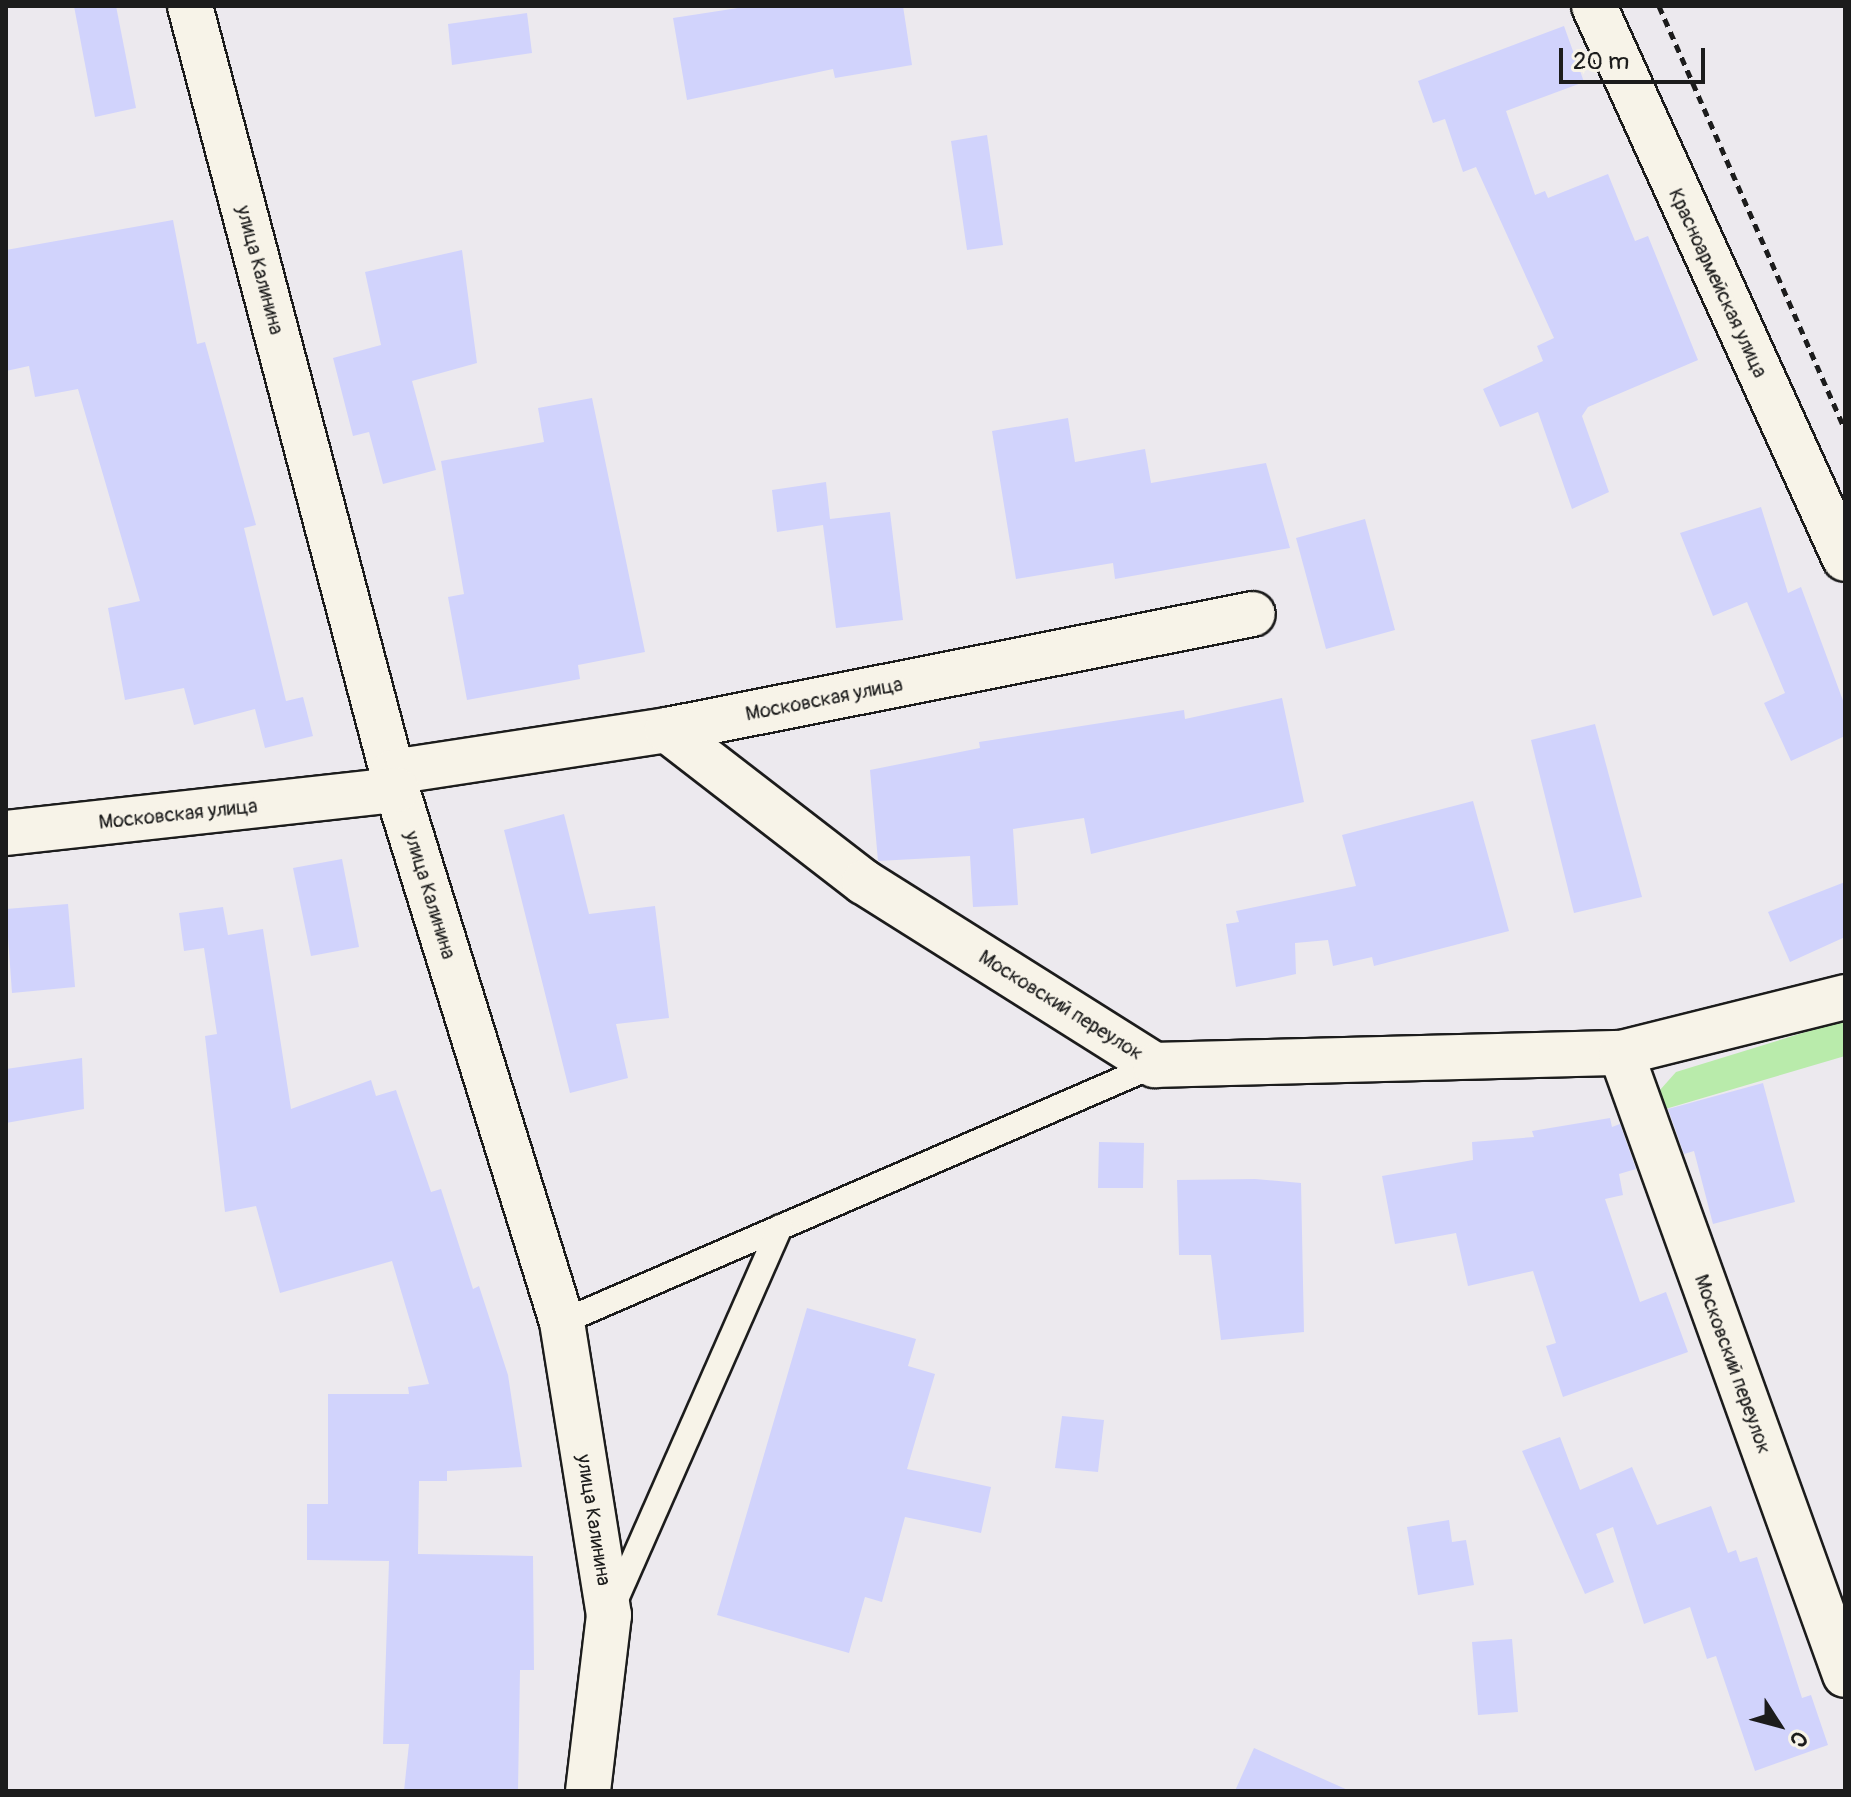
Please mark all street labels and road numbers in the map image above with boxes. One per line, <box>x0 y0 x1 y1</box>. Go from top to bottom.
street label: Красноармейская улица <box>1664 185 1772 381</box>
street label: улица Калинина <box>231 203 289 337</box>
street label: Московская улица <box>743 672 905 726</box>
street label: Московская улица <box>97 794 259 834</box>
street label: улица Калинина <box>399 828 461 962</box>
street label: Московский переулок <box>975 945 1147 1065</box>
street label: Московский переулок <box>1689 1271 1777 1457</box>
street label: улица Калинина <box>572 1453 616 1587</box>

